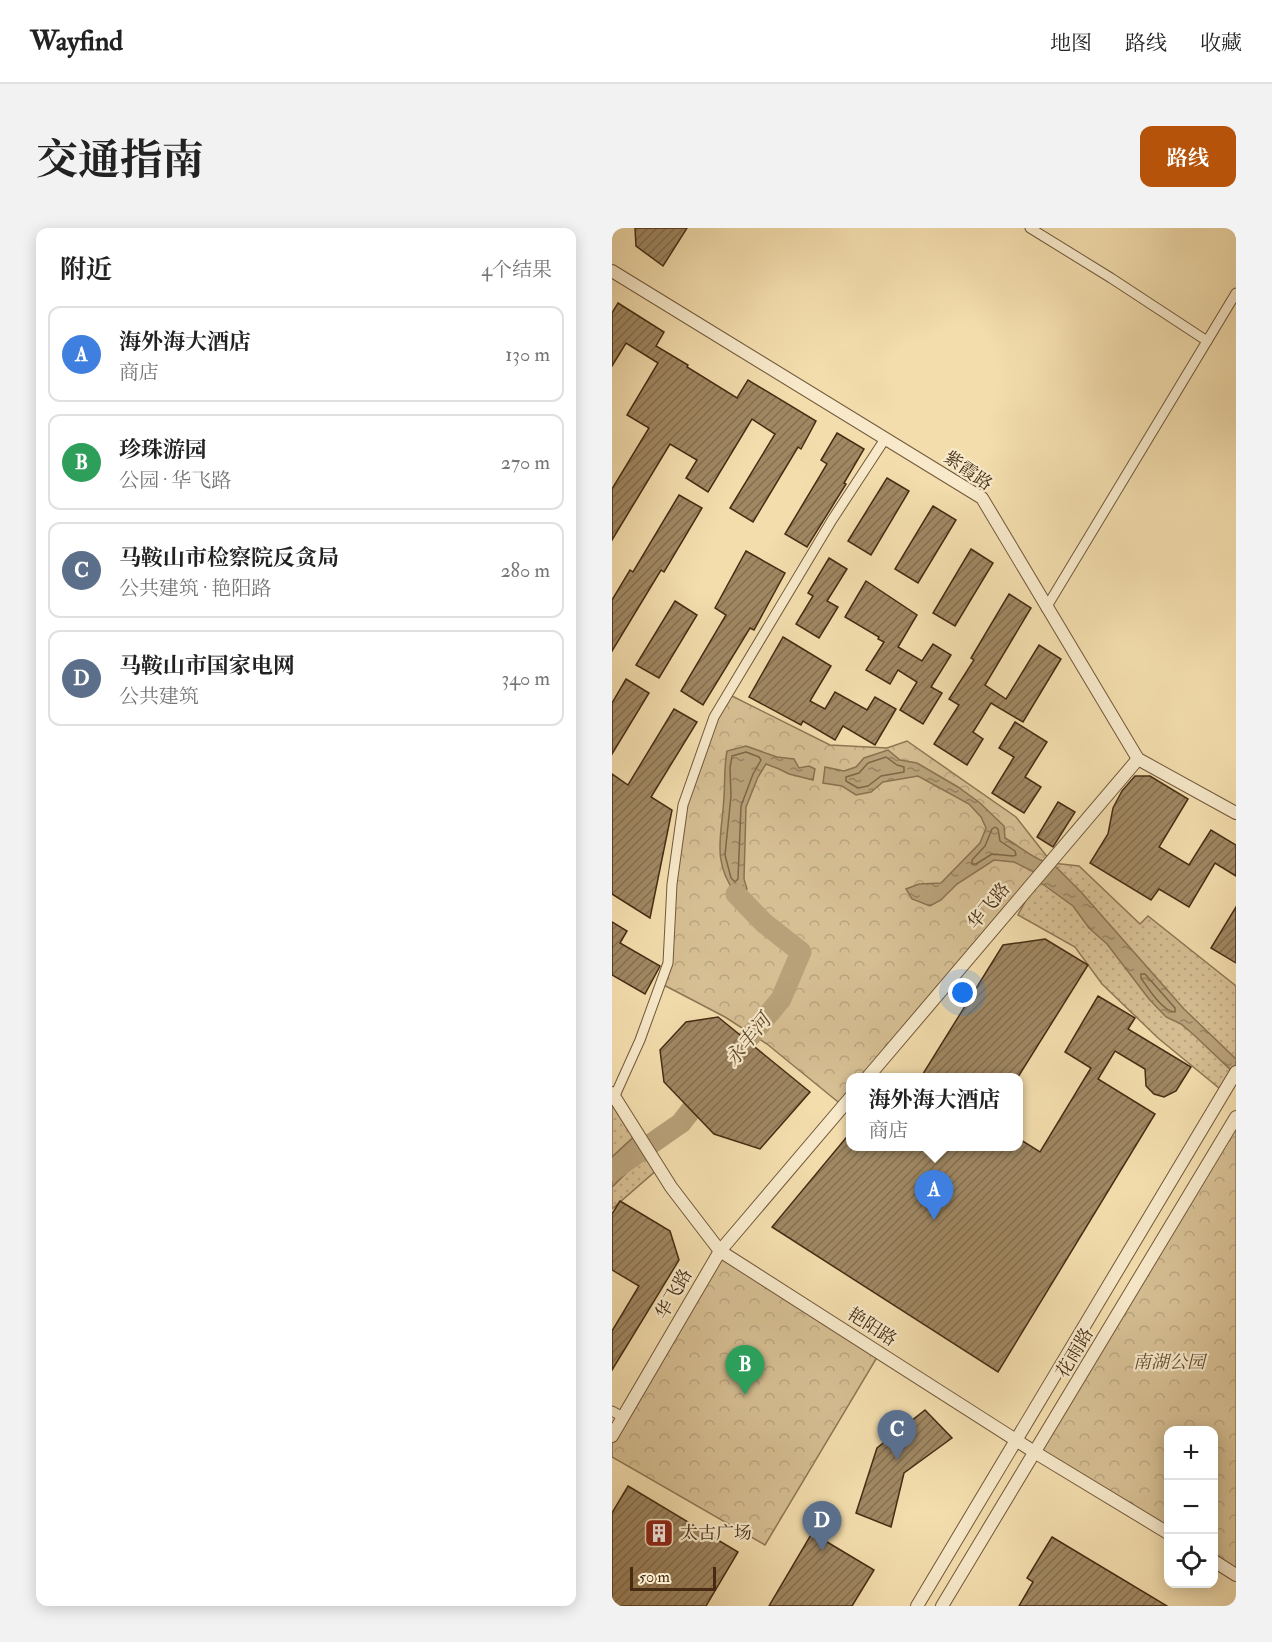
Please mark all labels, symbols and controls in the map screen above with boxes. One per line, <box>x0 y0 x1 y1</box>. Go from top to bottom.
text: Wayfind <box>30 24 123 59</box>
text: 地图 <box>1050 30 1092 57</box>
text: 路线 <box>1125 30 1167 57</box>
text: 收藏 <box>1200 30 1242 57</box>
button: 路线 <box>1140 126 1236 187</box>
text: 交通指南 <box>36 135 204 187</box>
text: 附近 <box>60 254 112 286</box>
text: 4个结果 <box>481 257 552 282</box>
text: 海外海大酒店 <box>119 328 251 356</box>
text: A <box>75 342 88 367</box>
text: 130 m <box>505 342 550 367</box>
text: 商店 <box>119 360 159 385</box>
text: 珍珠游园 <box>119 436 207 464</box>
street label: 紫霞路 <box>939 446 997 496</box>
text: B <box>75 450 88 475</box>
text: 270 m <box>501 450 550 475</box>
text: 公园 · 华飞路 <box>119 468 231 493</box>
text: 马鞍山市检察院反贪局 <box>119 544 339 572</box>
text: C <box>74 558 89 583</box>
text: 280 m <box>500 558 550 583</box>
text: 公共建筑 · 艳阳路 <box>119 576 271 601</box>
text: 马鞍山市国家电网 <box>119 652 295 680</box>
text: D <box>73 666 90 691</box>
text: 340 m <box>502 666 550 691</box>
text: 公共建筑 <box>119 684 199 709</box>
street label: 华飞路 <box>963 878 1015 934</box>
your location <box>948 978 977 1007</box>
water label: 永丰河 <box>719 1006 778 1071</box>
popup <box>846 1073 1023 1151</box>
text: 海外海大酒店 <box>868 1086 1001 1114</box>
text: 商店 <box>868 1118 908 1143</box>
pin: A <box>914 1170 954 1220</box>
street label: 华飞路 <box>651 1265 697 1323</box>
street label: 艳阳路 <box>843 1303 901 1351</box>
street label: 花雨路 <box>1051 1324 1099 1382</box>
pin: B <box>726 1346 764 1395</box>
park label: 南湖公园 <box>1133 1351 1208 1374</box>
pin: C <box>878 1410 916 1460</box>
map controls <box>1164 1426 1218 1588</box>
button: + <box>1164 1426 1218 1480</box>
button: − <box>1164 1480 1218 1534</box>
pin: D <box>802 1502 842 1551</box>
building icon: 太古广场 <box>643 1517 675 1549</box>
place label: 太古广场 <box>680 1522 752 1545</box>
button: locate <box>1164 1534 1218 1588</box>
scale bar <box>630 1564 716 1592</box>
text: 50 m <box>639 1567 670 1587</box>

